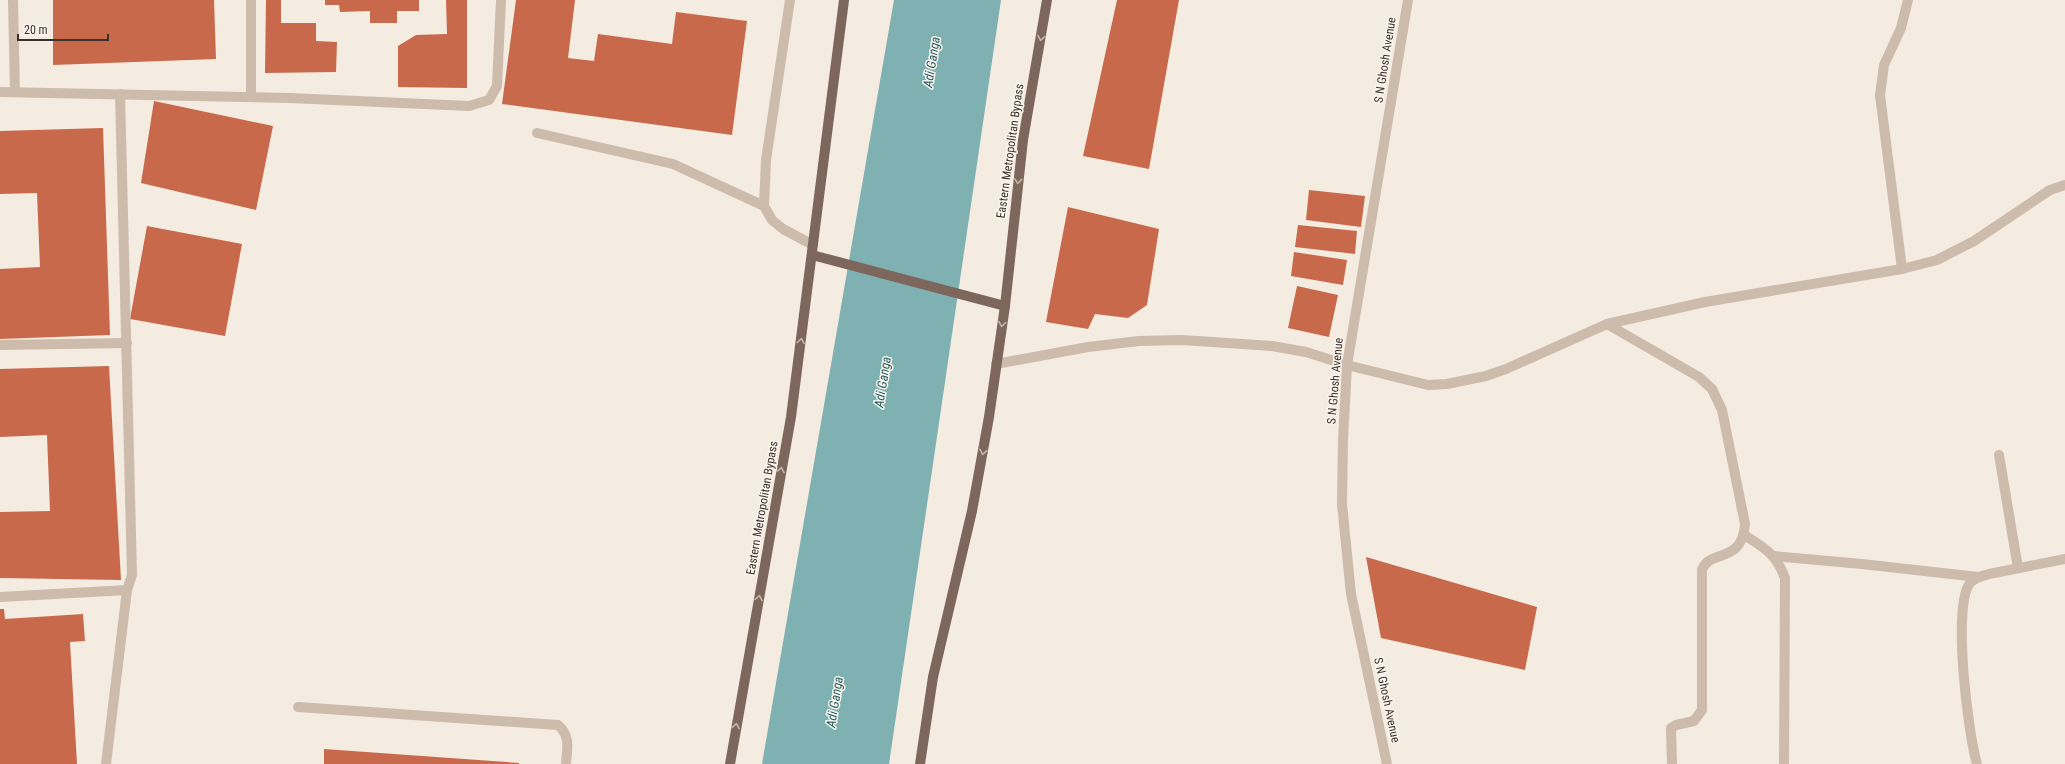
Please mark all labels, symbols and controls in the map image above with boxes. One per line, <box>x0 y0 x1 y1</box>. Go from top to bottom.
scale bar <box>18 16 108 42</box>
street label: S N Ghosh Avenue <box>1371 16 1399 104</box>
text: 20 m <box>24 23 48 37</box>
one-way arrow <box>1037 35 1045 41</box>
water label: Adi Ganga <box>920 36 943 90</box>
street label: Eastern Metropolitan Bypass <box>994 83 1026 219</box>
one-way arrow <box>1014 178 1023 184</box>
one-way arrow <box>998 321 1007 327</box>
street label: S N Ghosh Avenue <box>1324 337 1346 425</box>
one-way arrow <box>796 338 805 344</box>
water label: Adi Ganga <box>871 356 894 410</box>
street label: Eastern Metropolitan Bypass <box>743 440 781 576</box>
one-way arrow <box>979 449 988 455</box>
one-way arrow <box>777 466 785 473</box>
one-way arrow <box>754 594 763 601</box>
street label: S N Ghosh Avenue <box>1371 656 1403 744</box>
water label: Adi Ganga <box>823 676 846 730</box>
one-way arrow <box>732 722 740 729</box>

